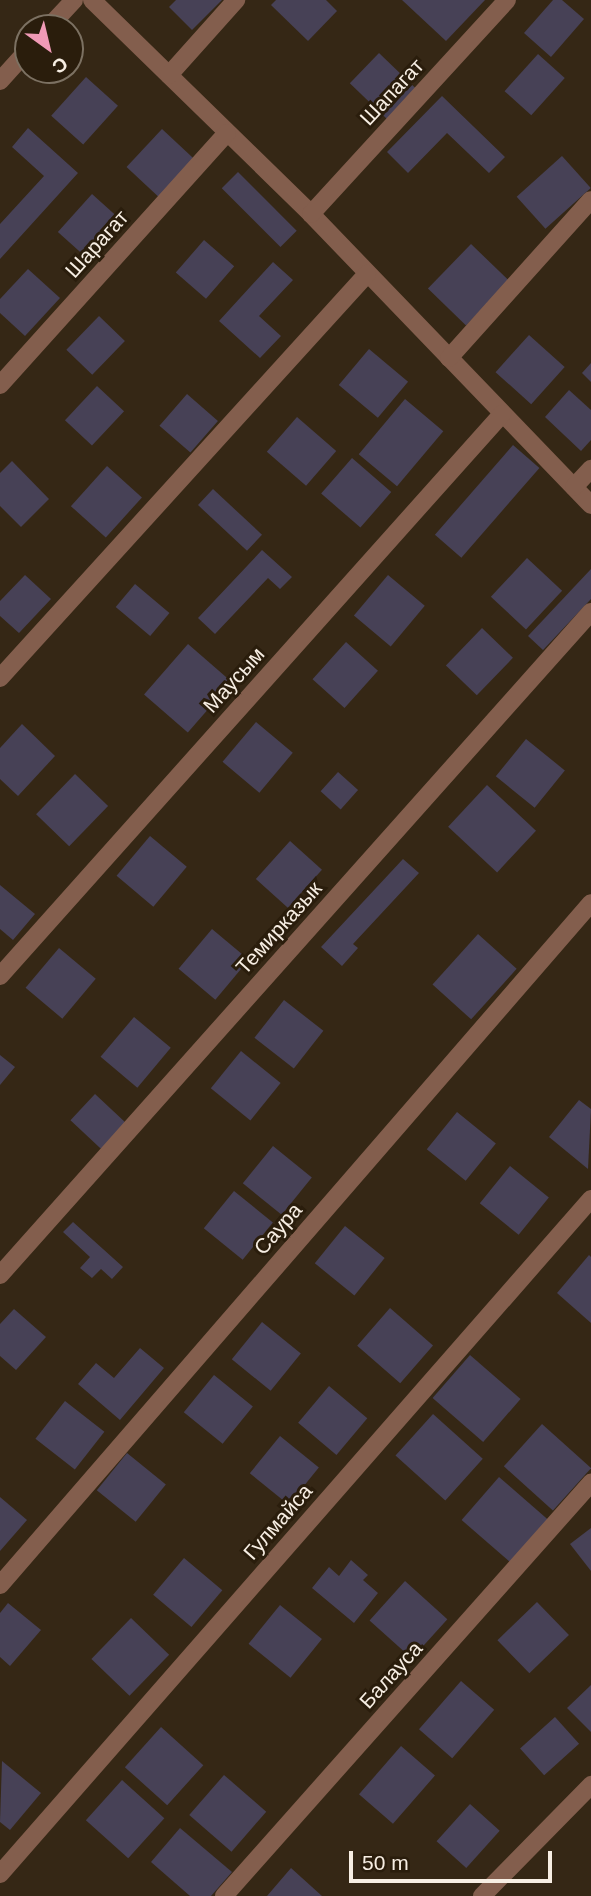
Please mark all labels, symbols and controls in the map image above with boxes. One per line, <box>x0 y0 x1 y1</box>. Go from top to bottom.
north arrow <box>14 14 84 84</box>
text: С <box>48 53 71 78</box>
street label: Шапагат <box>355 53 429 131</box>
street label: Шарагат <box>60 205 134 283</box>
street label: Маусым <box>198 642 270 718</box>
street label: Темирказык <box>231 876 327 980</box>
street label: Саура <box>249 1198 307 1260</box>
street label: Гулмайса <box>238 1479 318 1565</box>
street label: Балауса <box>354 1636 428 1714</box>
scale bar <box>353 1836 556 1880</box>
text: 50 m <box>362 1851 409 1874</box>

